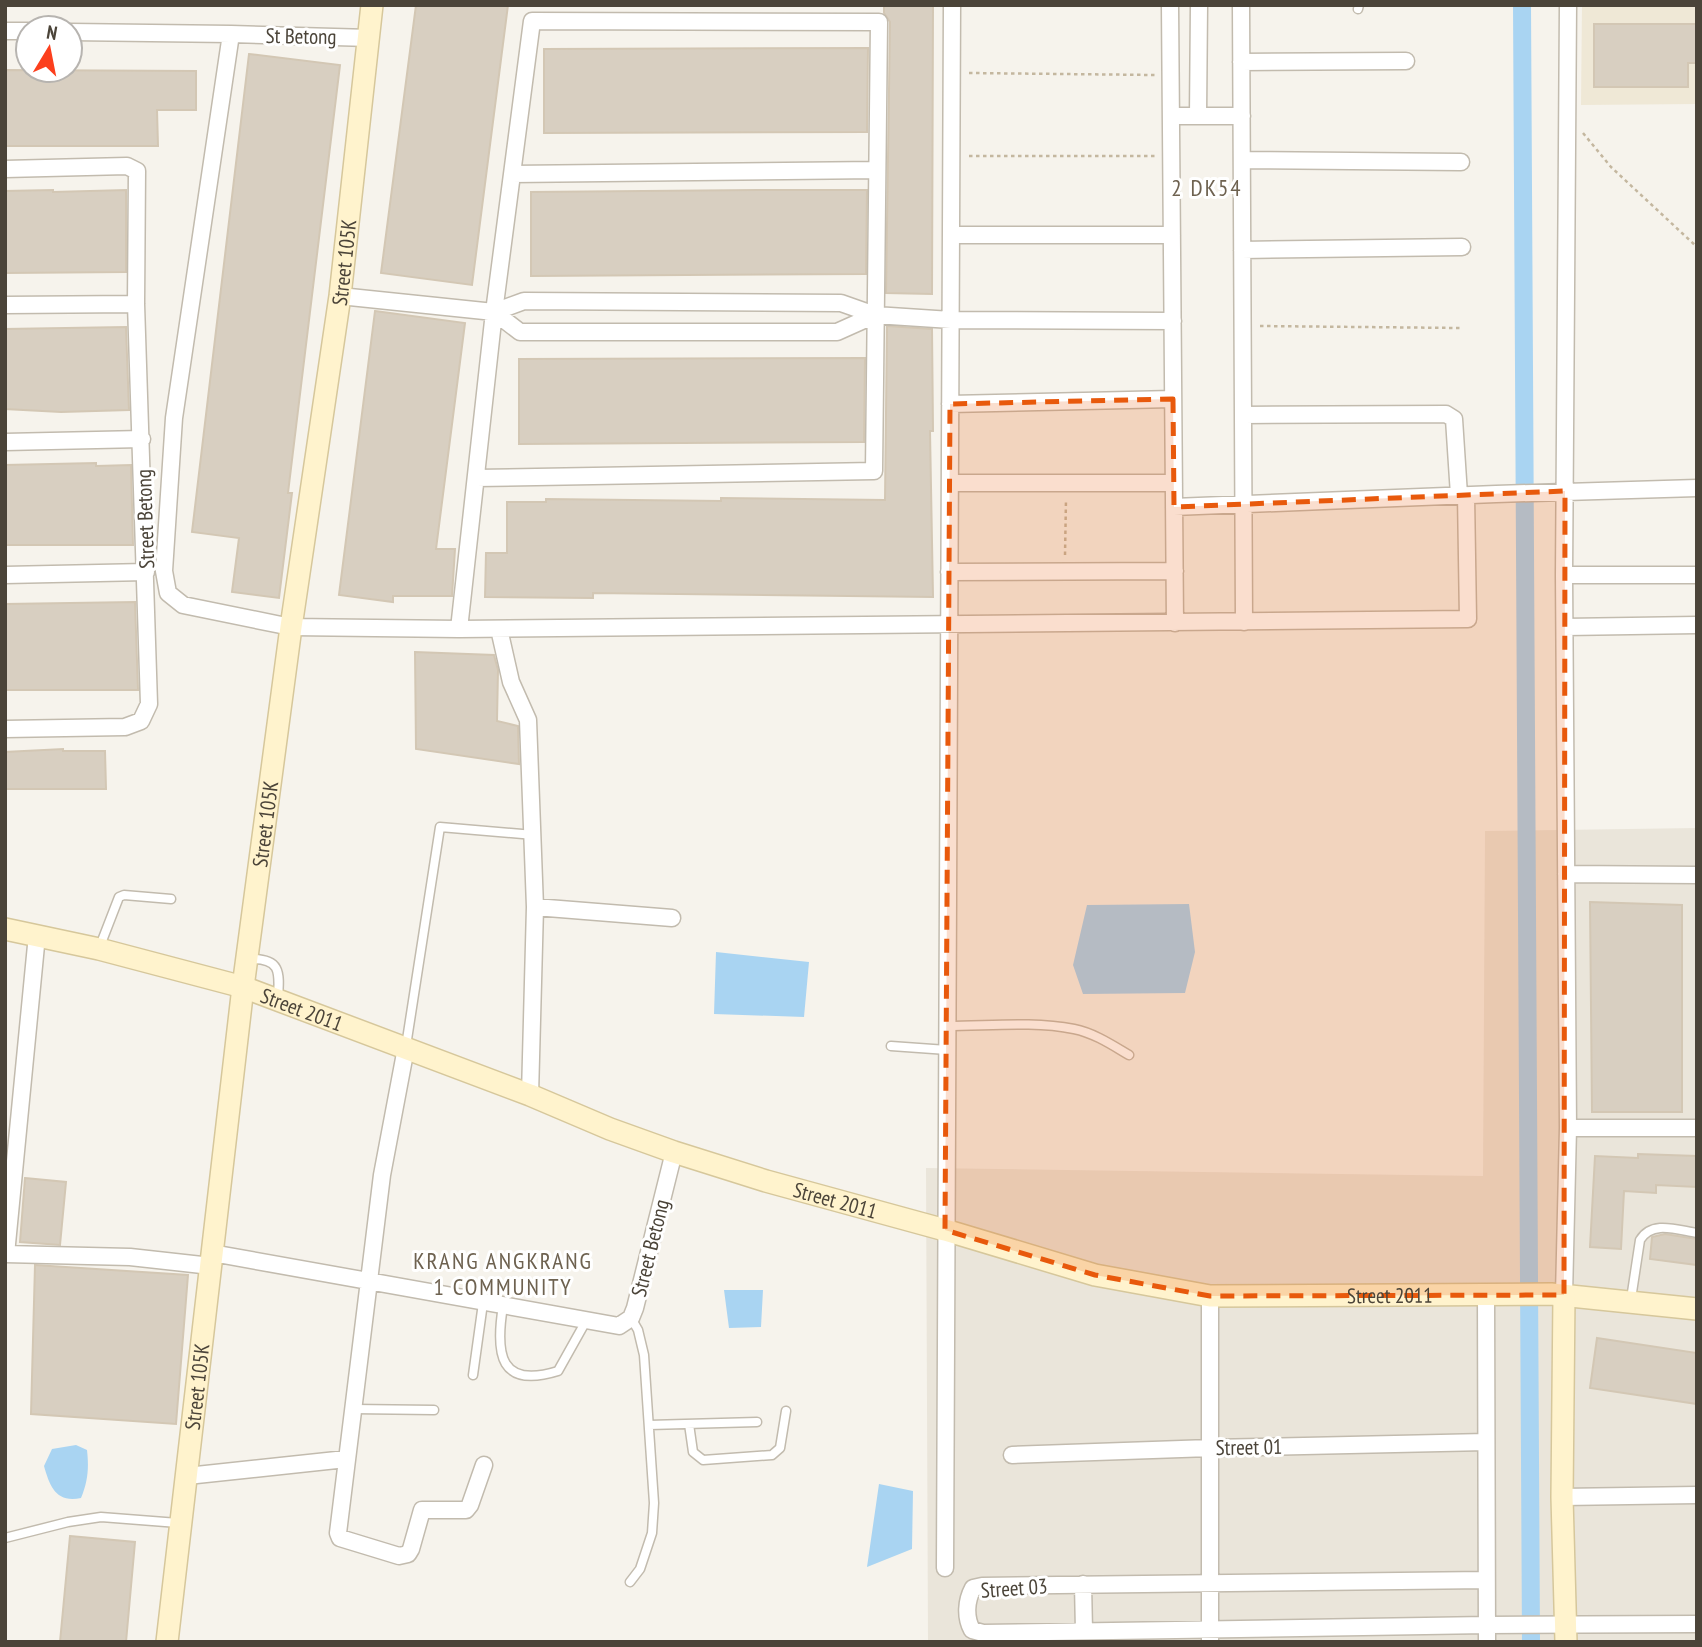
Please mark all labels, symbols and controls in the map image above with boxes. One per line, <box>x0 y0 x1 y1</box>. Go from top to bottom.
north arrow <box>14 14 84 84</box>
text: N <box>45 20 59 45</box>
street label: St Betong <box>265 22 337 50</box>
district label: 2 DK54 <box>1171 173 1243 202</box>
street label: Street 105K <box>325 218 362 307</box>
street label: Street Betong <box>130 469 160 569</box>
street label: Street 105K <box>246 779 284 869</box>
street label: Street 2011 <box>257 981 347 1037</box>
street label: Street 2011 <box>790 1176 880 1224</box>
street label: Street Betong <box>625 1196 675 1300</box>
district label: KRANG ANGKRANG 1 COMMUNITY <box>413 1246 593 1301</box>
street label: Street 2011 <box>1347 1281 1433 1309</box>
street label: Street 105K <box>178 1342 215 1431</box>
street label: Street 01 <box>1215 1433 1283 1461</box>
street label: Street 03 <box>980 1572 1048 1604</box>

